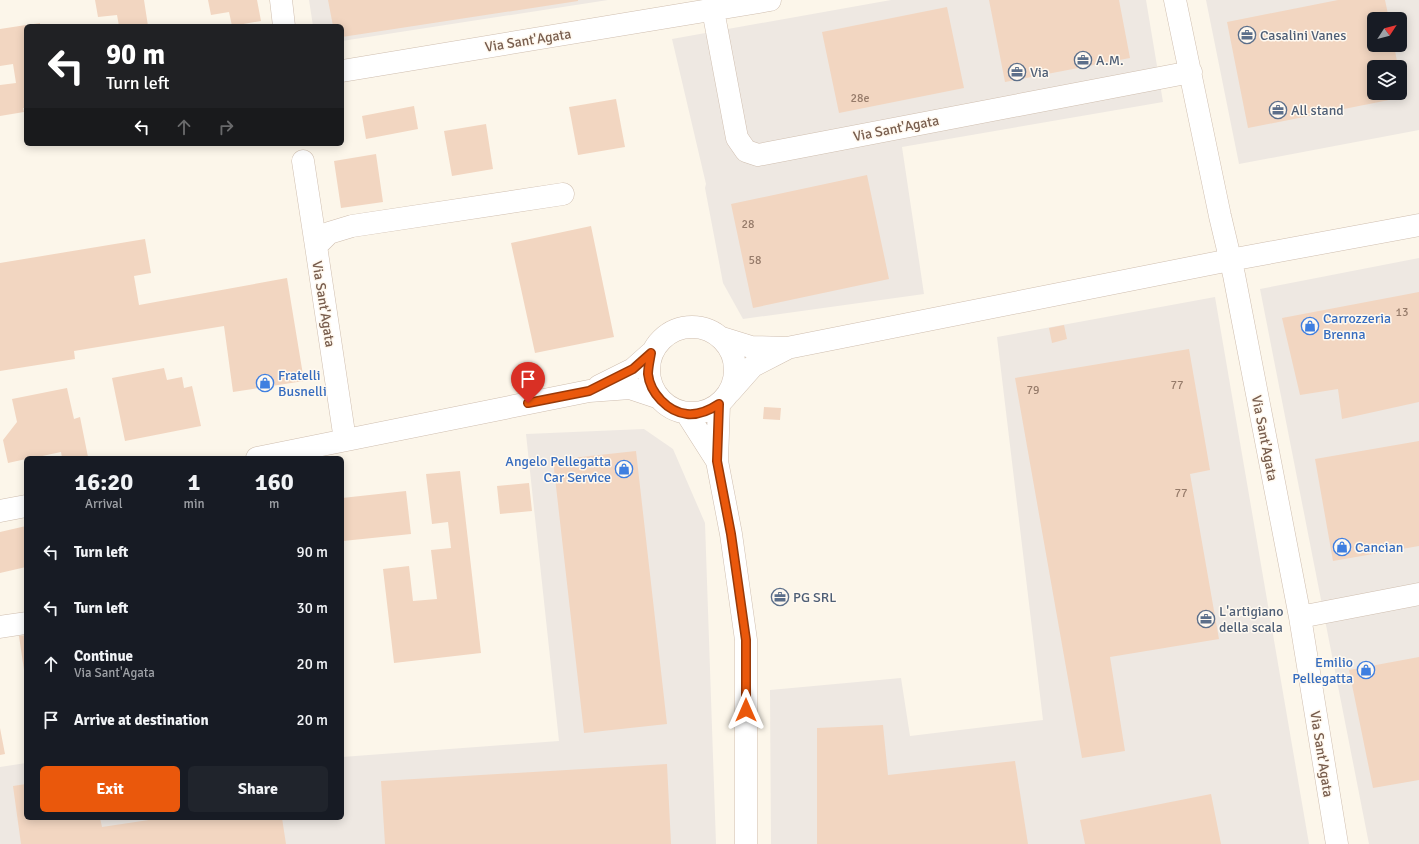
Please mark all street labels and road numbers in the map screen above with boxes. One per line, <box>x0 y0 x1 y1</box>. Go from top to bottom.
street label: Via Sant'Agata <box>484 25 572 56</box>
street label: Via Sant'Agata <box>852 112 940 145</box>
street label: Via Sant'Agata <box>308 260 339 348</box>
street label: Via Sant'Agata <box>1248 394 1281 482</box>
street label: Via Sant'Agata <box>1306 710 1337 798</box>

